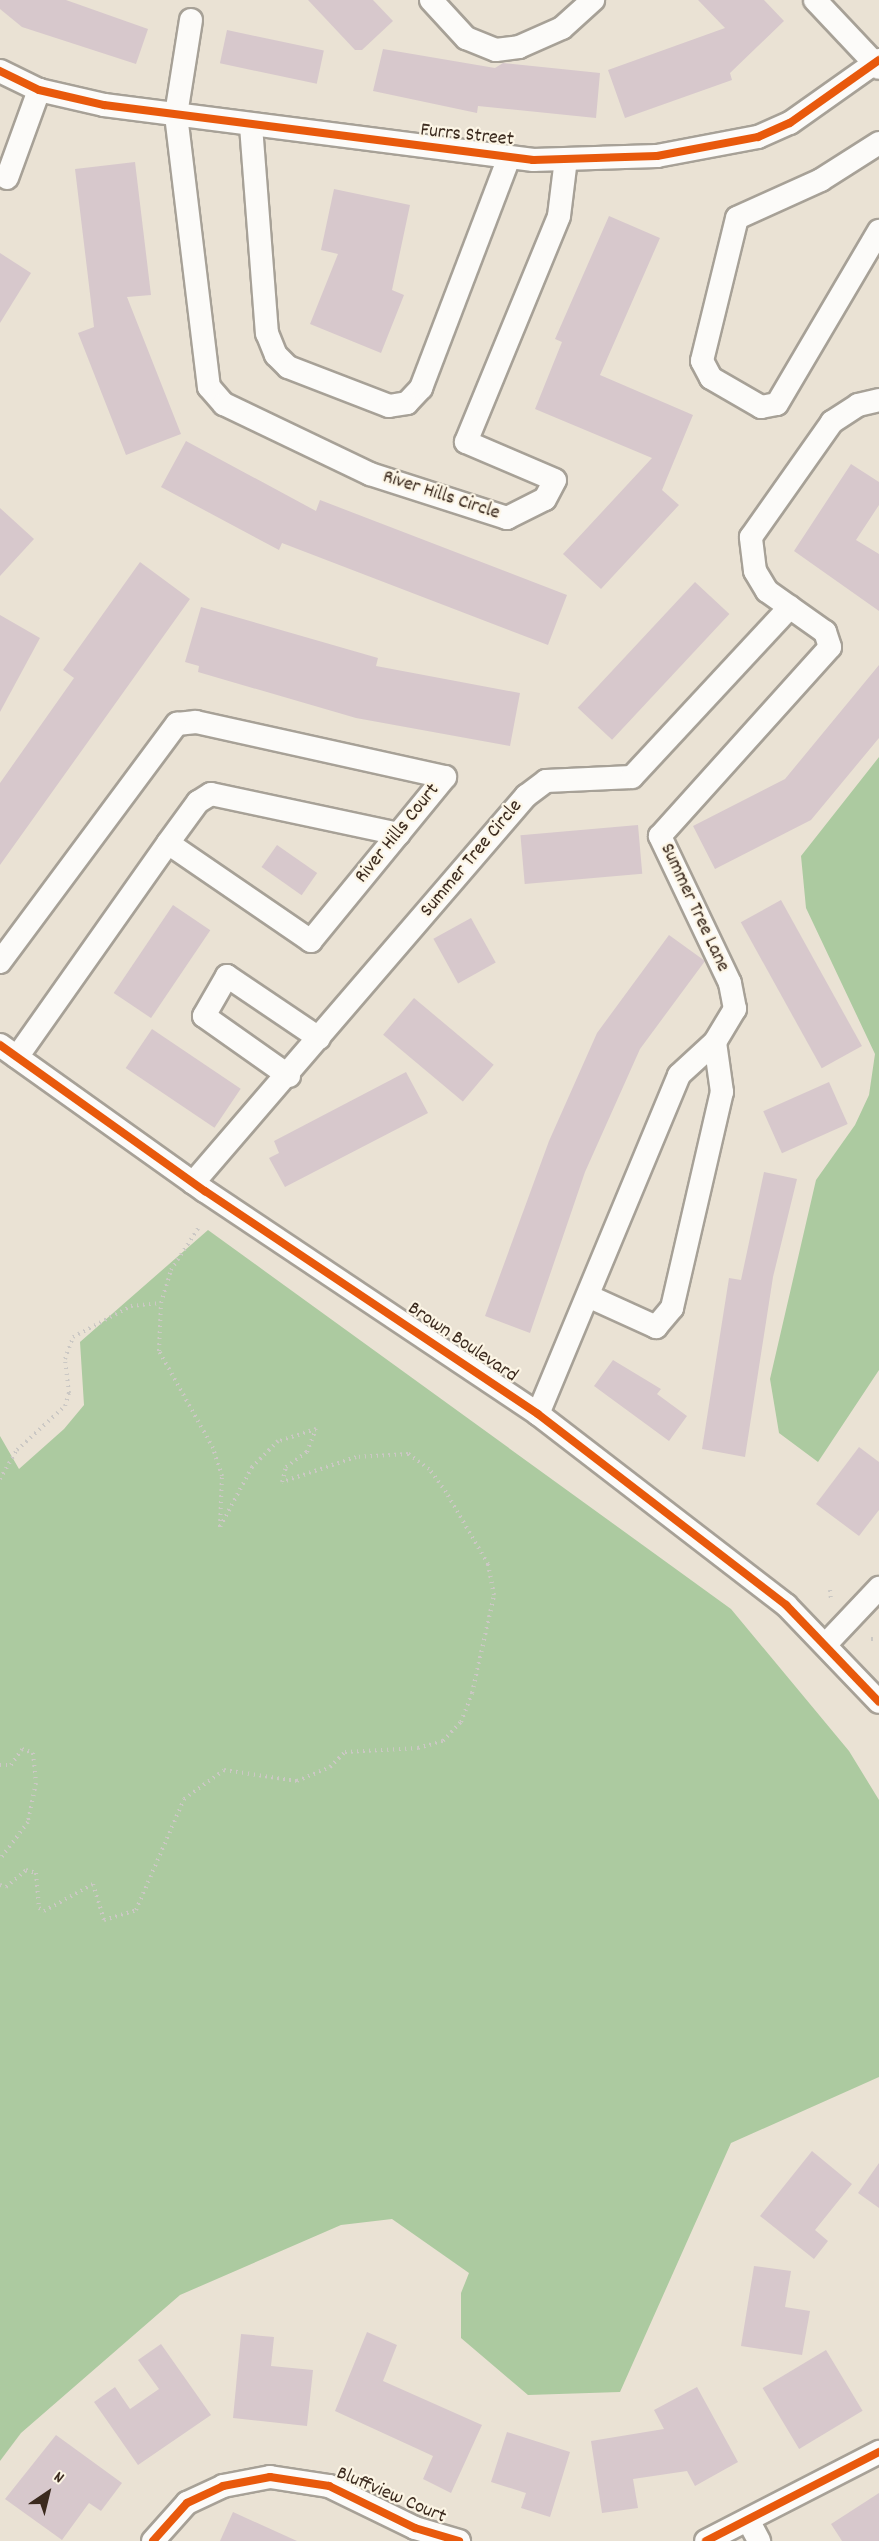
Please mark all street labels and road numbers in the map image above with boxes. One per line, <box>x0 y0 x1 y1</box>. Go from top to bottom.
street label: Furrs Street <box>419 119 515 153</box>
street label: River Hills Circle <box>380 466 502 526</box>
street label: River Hills Court <box>351 779 445 889</box>
street label: Summer Tree Circle <box>416 795 528 923</box>
street label: Summer Tree Lane <box>654 840 734 976</box>
street label: Brown Boulevard <box>402 1297 522 1389</box>
street label: Bluffview Court <box>333 2462 449 2530</box>

